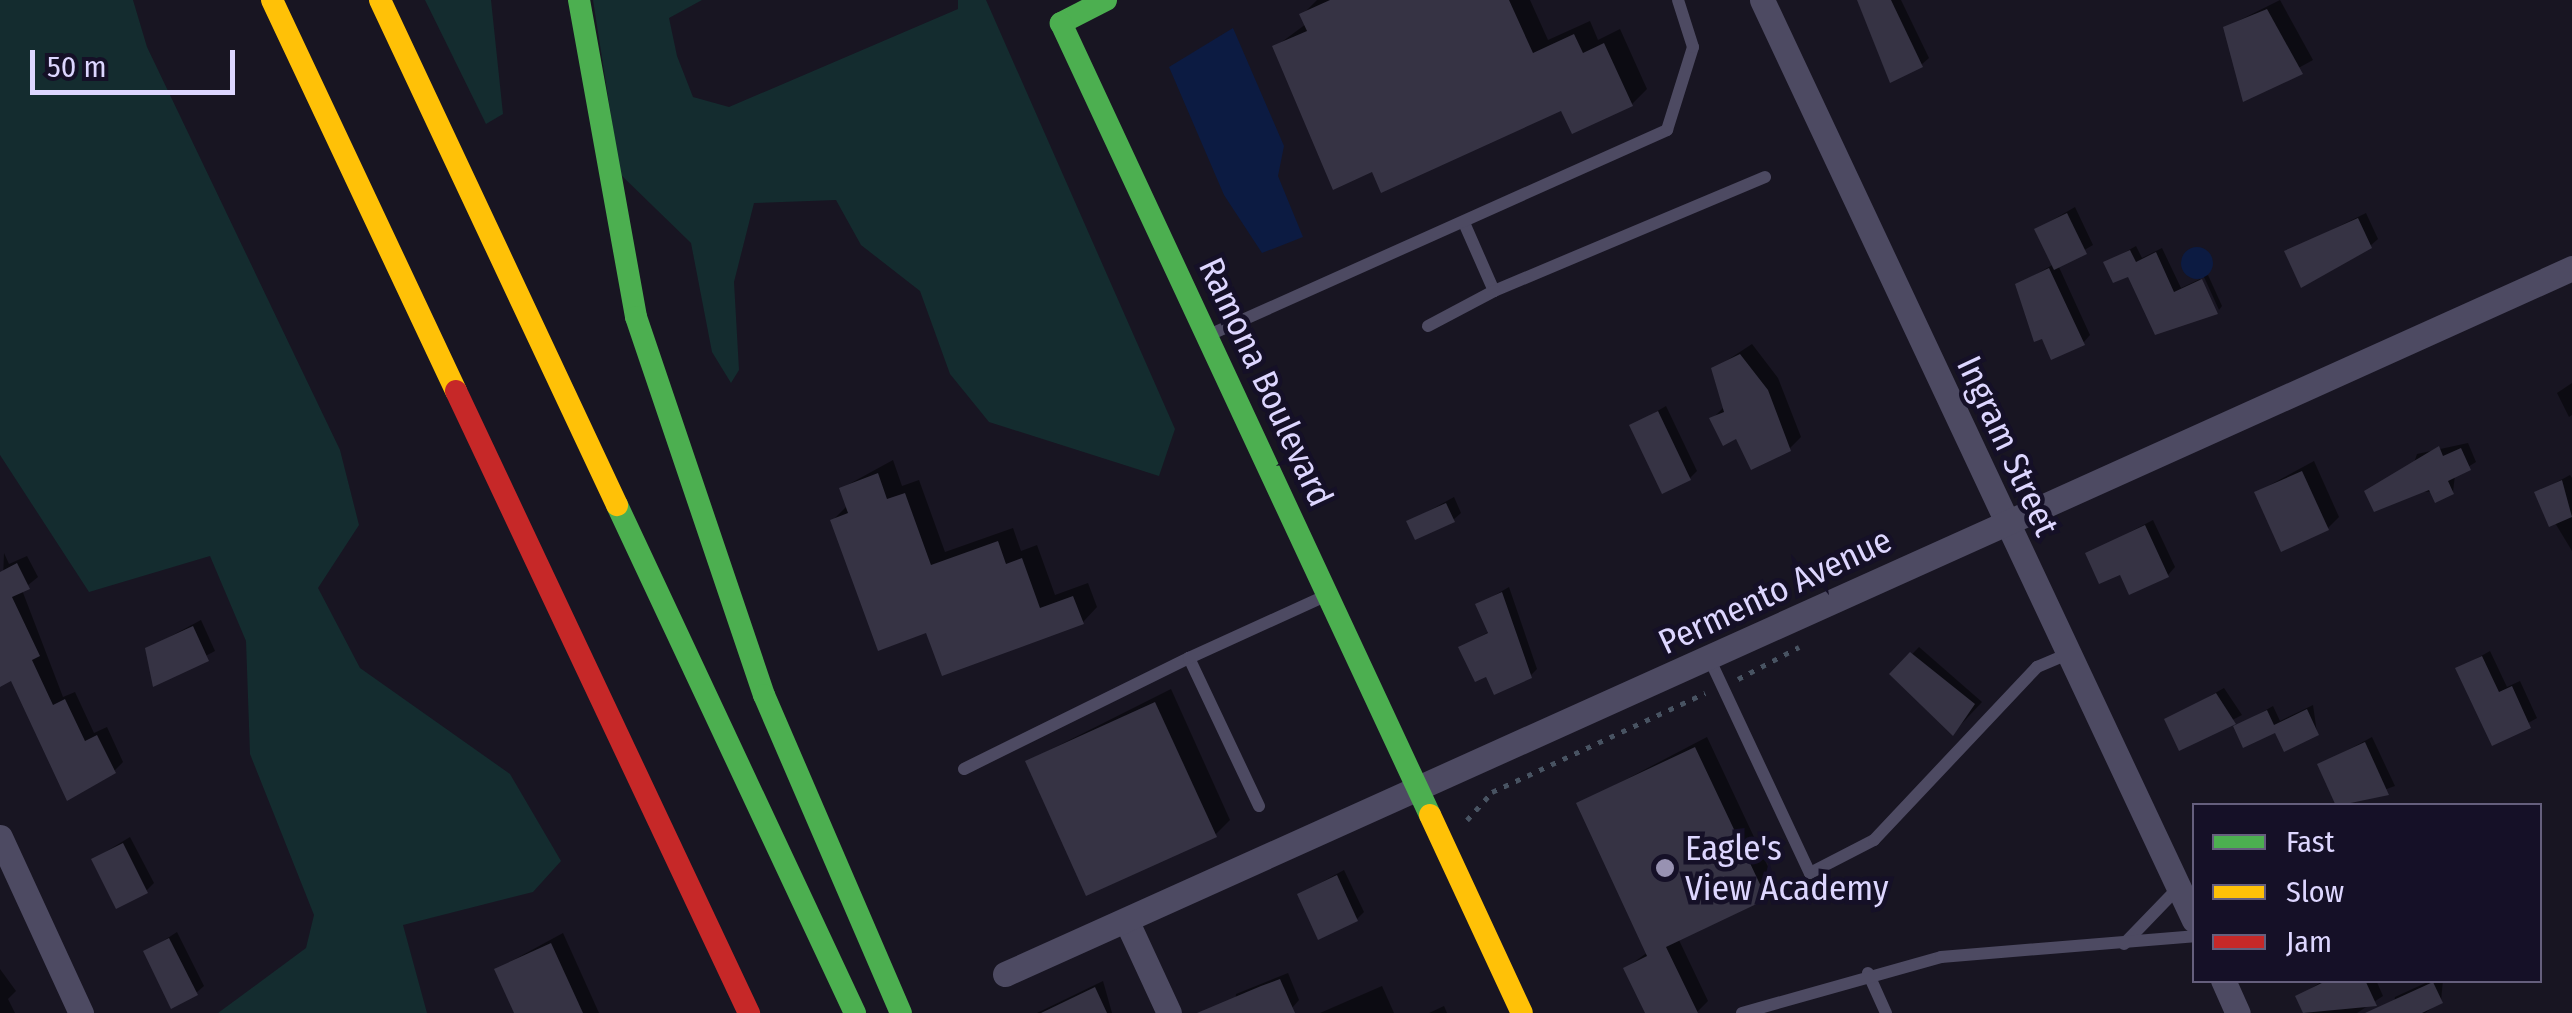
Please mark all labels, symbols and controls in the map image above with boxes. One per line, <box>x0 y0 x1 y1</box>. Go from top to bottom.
scale bar <box>35 30 240 92</box>
text: 50 m <box>47 49 107 85</box>
street label: Ramona Boulevard <box>1190 251 1342 513</box>
street label: Ingram Street <box>1948 349 2068 543</box>
street label: Permento Avenue <box>1652 519 1898 663</box>
legend <box>2192 803 2542 983</box>
text: Fast <box>2286 824 2334 860</box>
place label: Eagle's View Academy <box>1685 827 1889 909</box>
marker: Eagle's View Academy <box>1654 857 1676 879</box>
text: Slow <box>2286 874 2344 910</box>
text: Jam <box>2286 924 2332 960</box>

